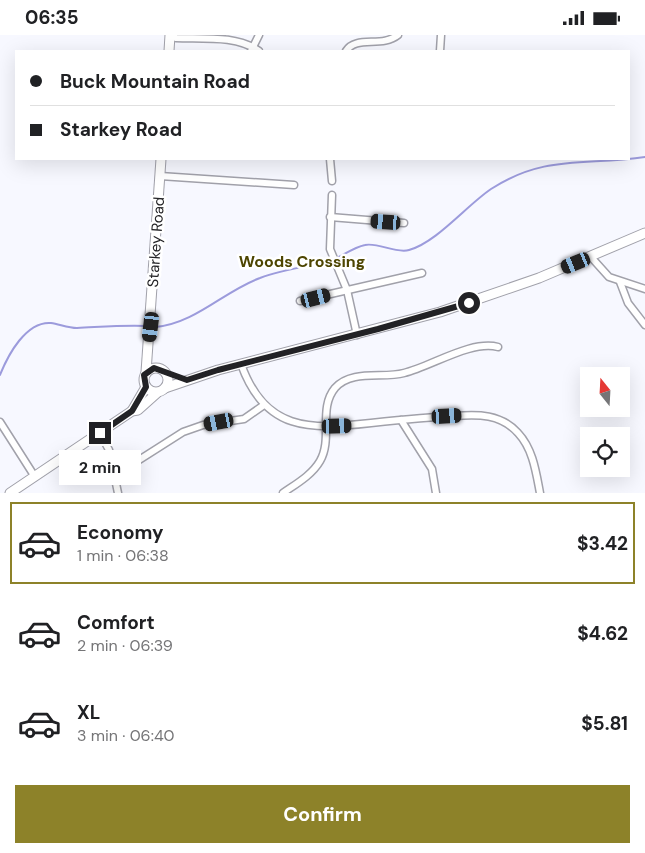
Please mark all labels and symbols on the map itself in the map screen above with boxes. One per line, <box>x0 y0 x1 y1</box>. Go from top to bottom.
street label: Starkey Road <box>143 196 169 288</box>
car <box>370 213 401 231</box>
car <box>559 250 592 276</box>
district label: Woods Crossing <box>239 251 365 272</box>
car <box>299 287 332 309</box>
route start <box>458 292 480 314</box>
car <box>141 311 160 343</box>
north arrow <box>580 367 630 417</box>
car <box>431 408 462 424</box>
car <box>202 412 235 432</box>
car <box>321 418 352 434</box>
route end <box>89 422 111 444</box>
callout: 2 min <box>59 451 141 485</box>

